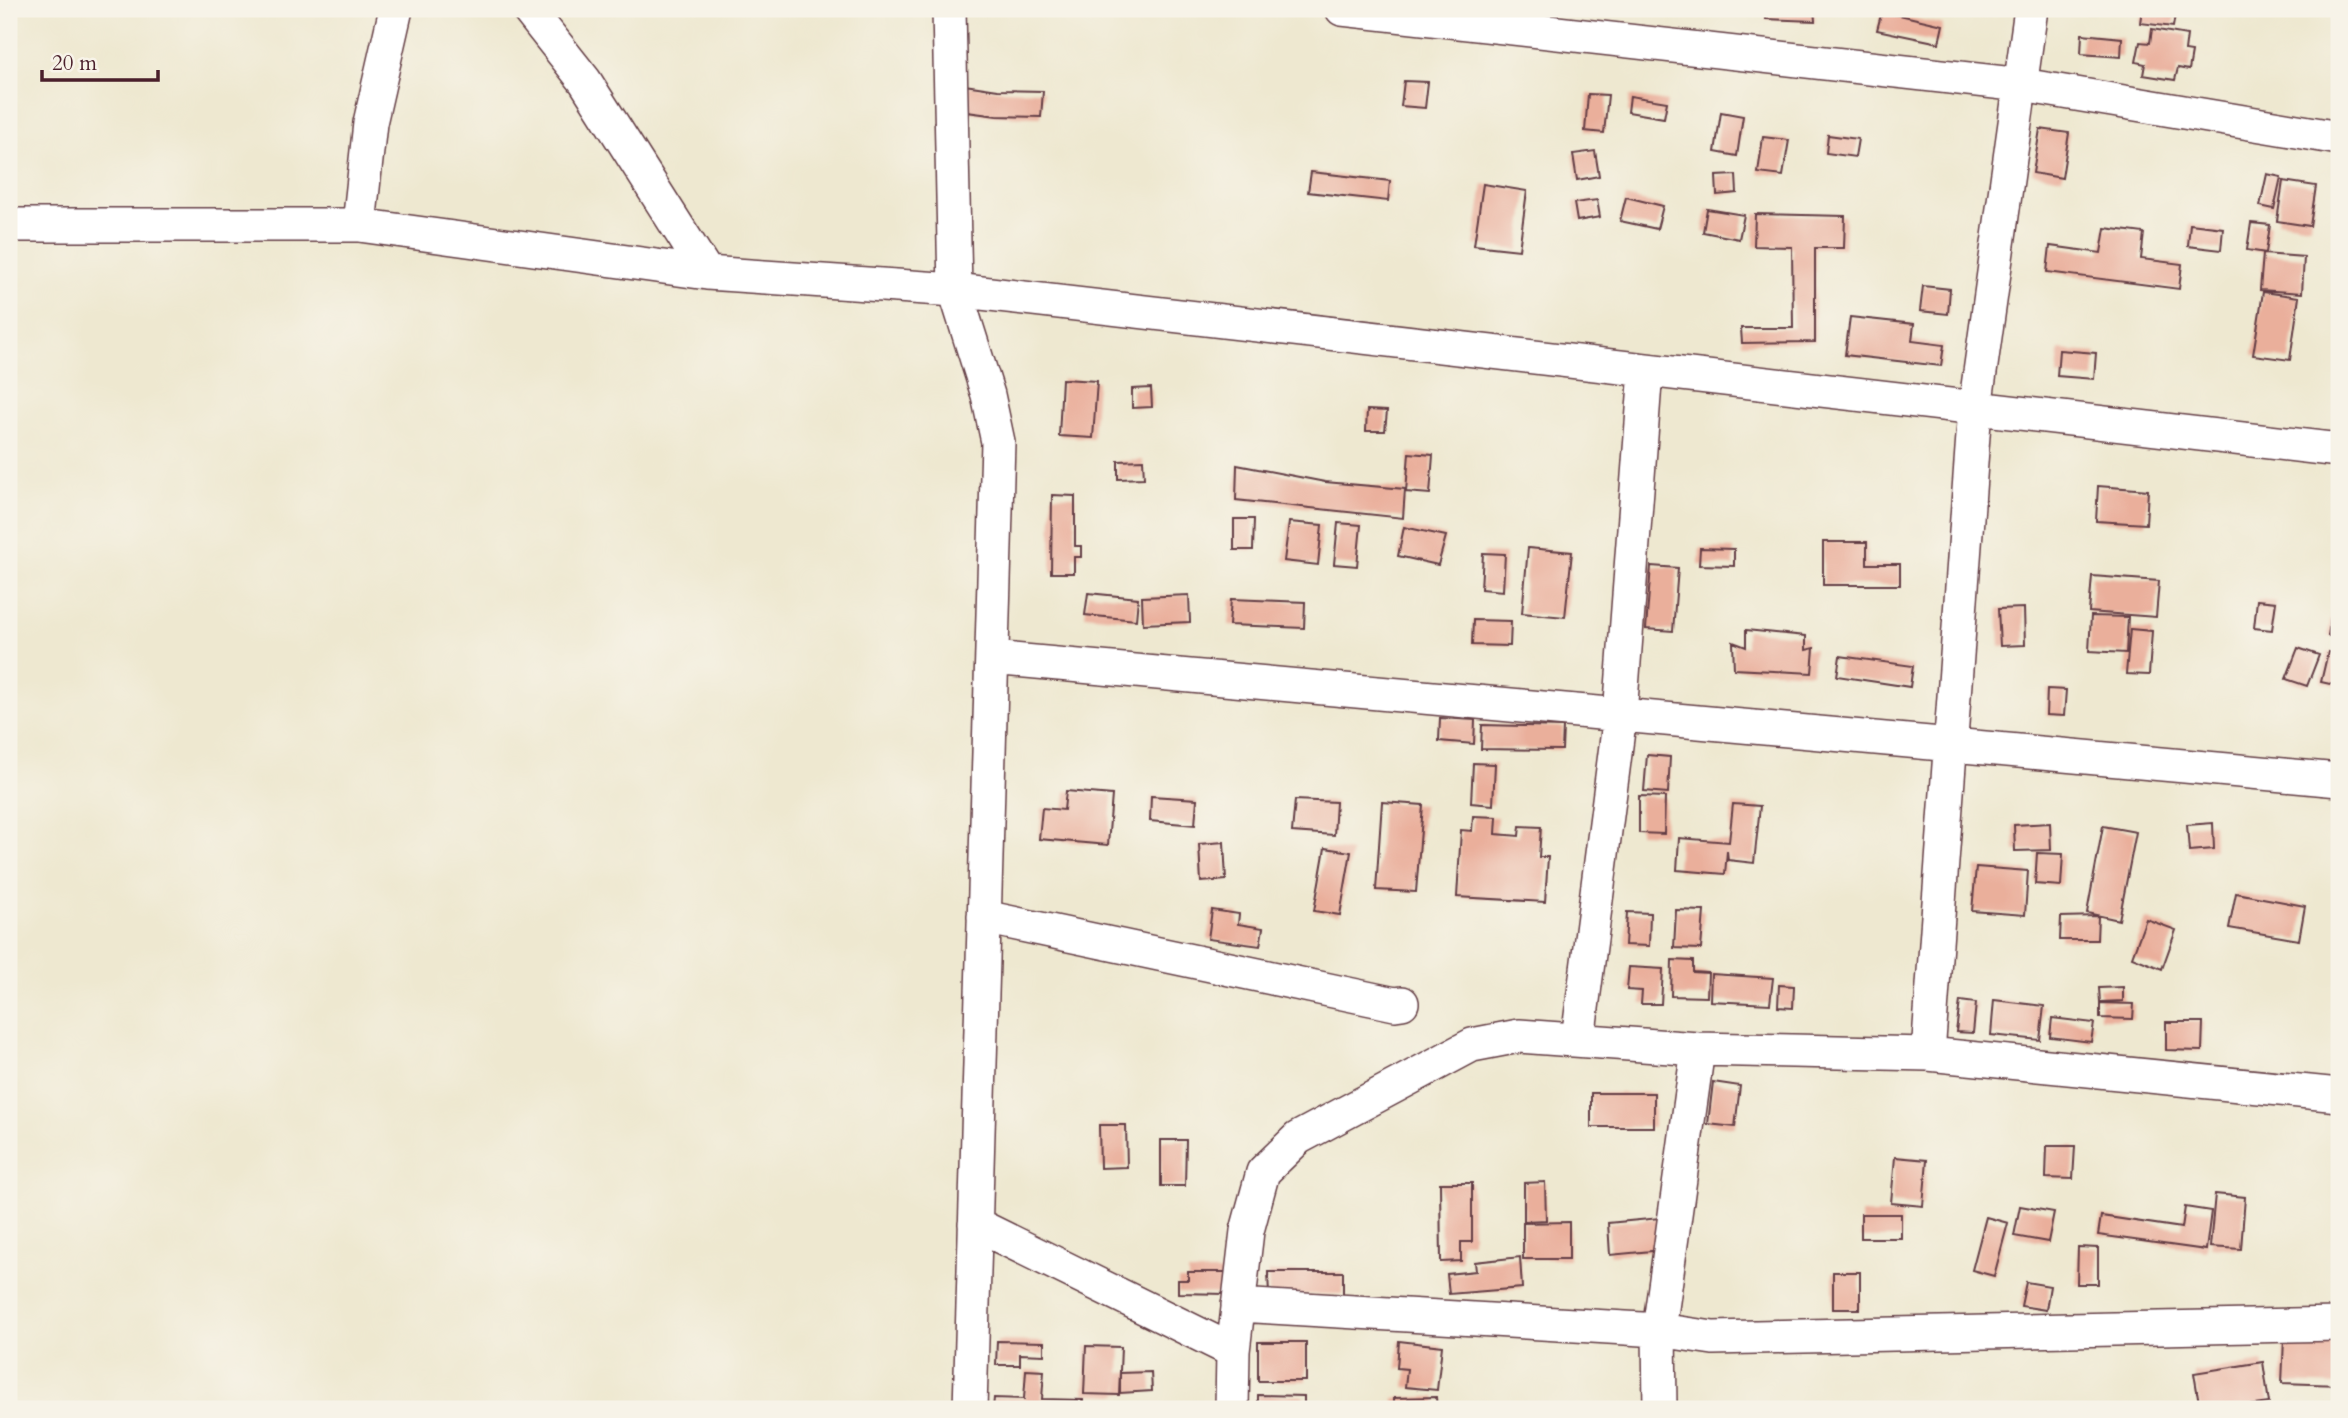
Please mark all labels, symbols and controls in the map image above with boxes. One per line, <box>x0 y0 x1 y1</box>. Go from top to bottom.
scale bar <box>42 38 158 82</box>
text: 20 m <box>52 49 97 78</box>

